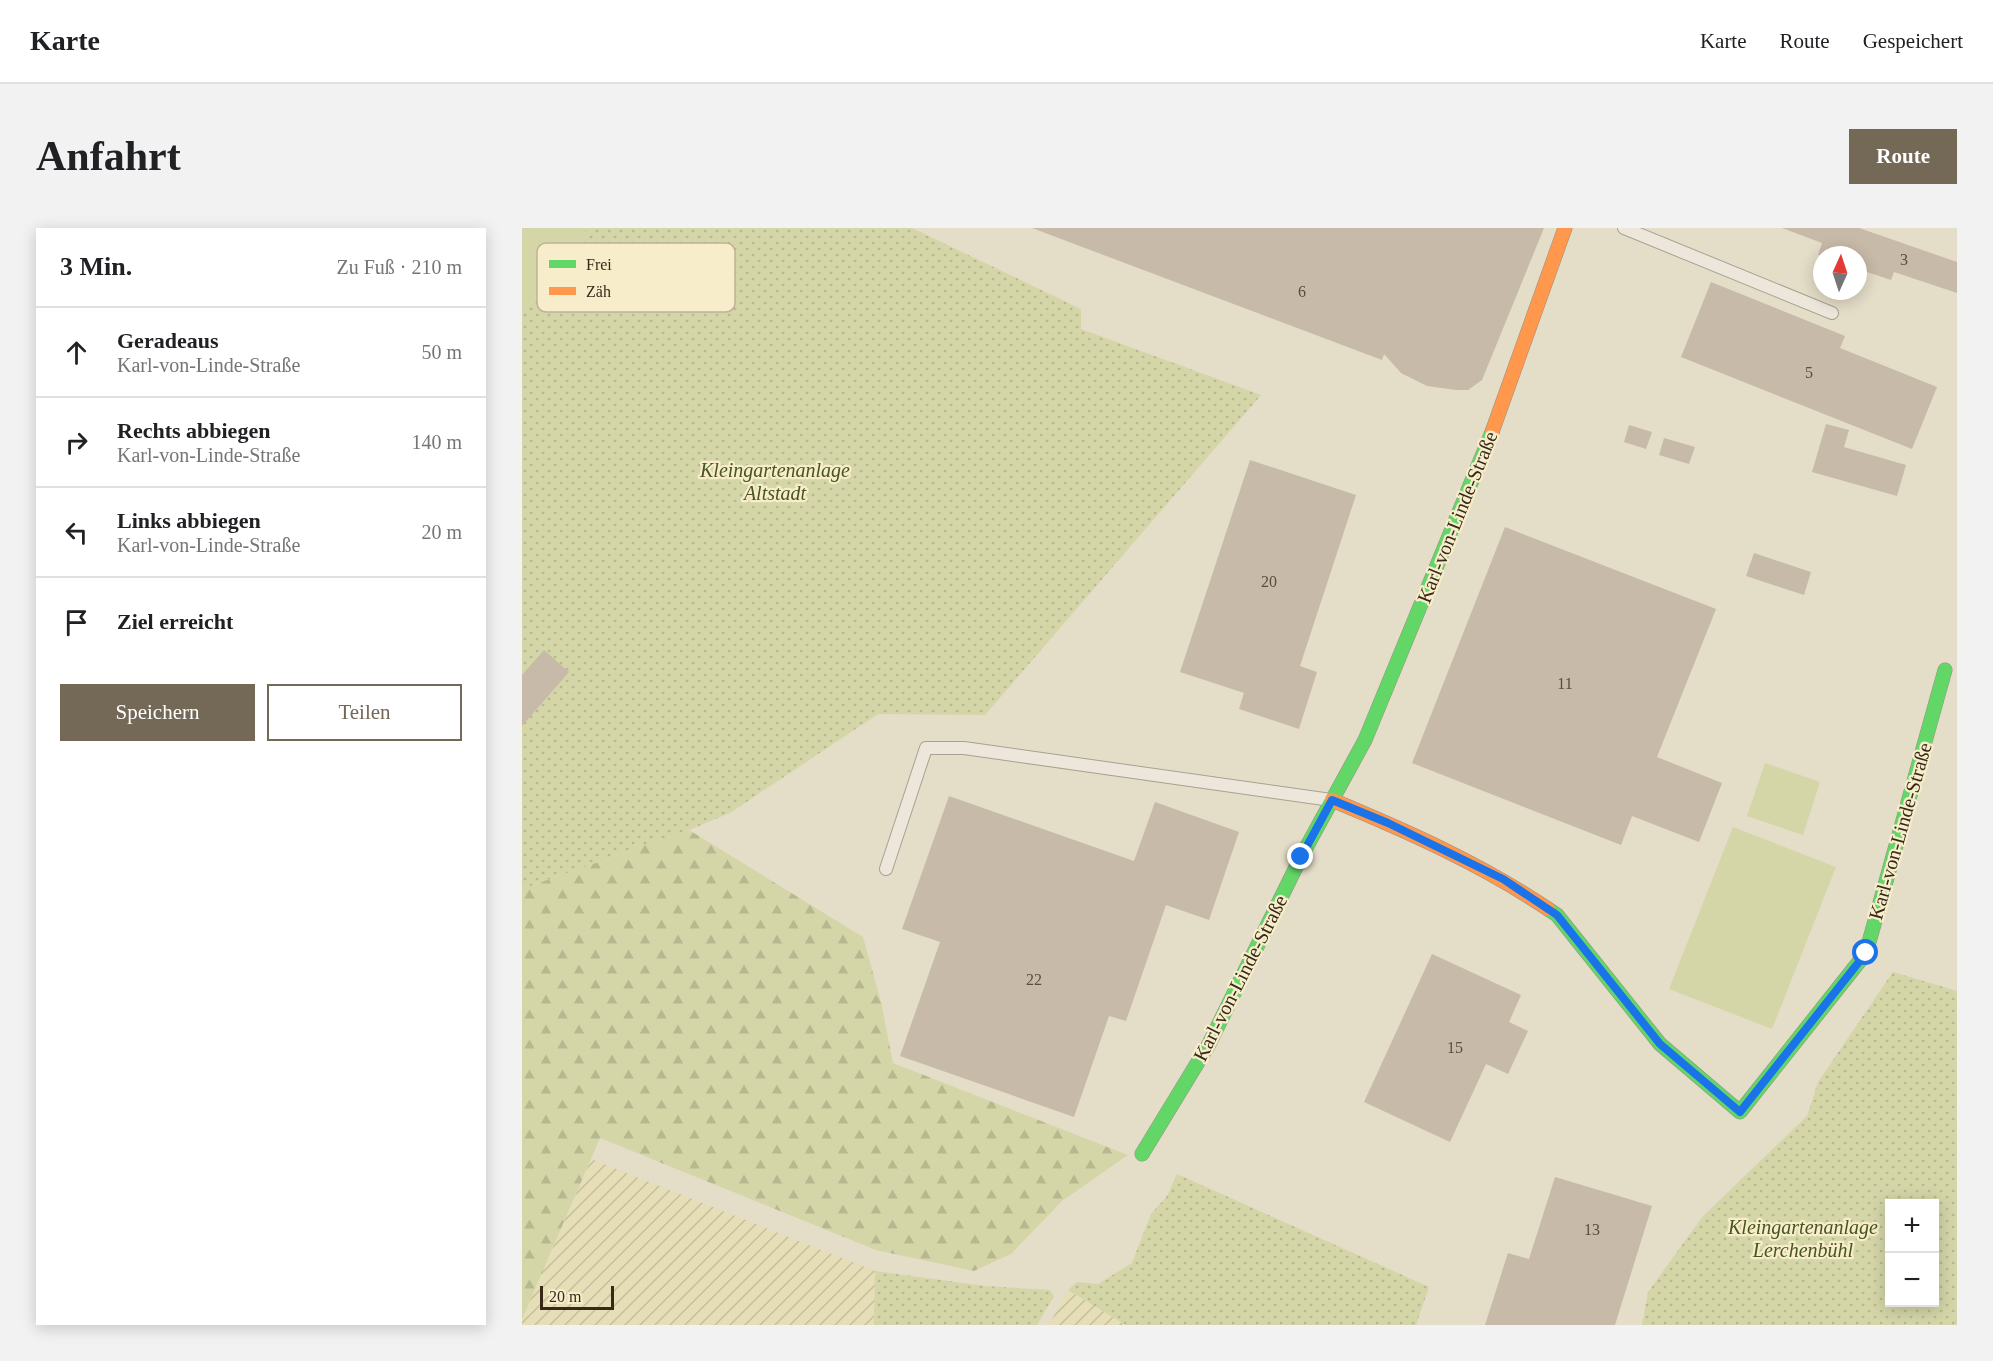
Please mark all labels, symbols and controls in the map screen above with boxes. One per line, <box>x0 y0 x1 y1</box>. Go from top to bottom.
text: Karte <box>30 25 100 56</box>
text: Karte <box>1700 29 1747 53</box>
text: Route <box>1780 29 1830 53</box>
text: Gespeichert <box>1863 29 1963 53</box>
button: Route <box>1849 129 1957 184</box>
text: Anfahrt <box>36 133 181 179</box>
legend <box>537 243 735 312</box>
north arrow <box>1813 246 1867 300</box>
house number: 3 <box>1900 251 1908 268</box>
text: 3 Min. <box>60 252 132 281</box>
text: Zu Fuß · 210 m <box>336 256 462 278</box>
text: Frei <box>586 256 612 273</box>
text: Zäh <box>586 283 611 300</box>
house number: 6 <box>1298 283 1306 300</box>
text: Geradeaus <box>117 328 218 353</box>
icon: ahead <box>60 336 93 369</box>
text: 50 m <box>421 341 462 363</box>
text: Karl-von-Linde-Straße <box>117 354 300 376</box>
house number: 5 <box>1805 364 1813 381</box>
text: Rechts abbiegen <box>117 418 270 443</box>
icon: right <box>60 426 93 459</box>
street label: Karl-von-Linde-Straße <box>1412 428 1502 606</box>
text: 140 m <box>411 431 462 453</box>
text: Karl-von-Linde-Straße <box>117 444 300 466</box>
park label: Kleingartenanlage Altstadt <box>699 459 850 504</box>
text: Links abbiegen <box>117 508 261 533</box>
icon: left <box>60 516 93 549</box>
text: 20 m <box>421 521 462 543</box>
text: Karl-von-Linde-Straße <box>117 534 300 556</box>
house number: 20 <box>1261 573 1277 590</box>
icon: arrive <box>60 606 93 639</box>
text: Ziel erreicht <box>117 609 233 634</box>
house number: 11 <box>1557 675 1573 692</box>
button: Speichern <box>60 684 255 741</box>
button: Teilen <box>267 684 462 741</box>
street label: Karl-von-Linde-Straße <box>1864 740 1936 922</box>
route end <box>1287 843 1313 869</box>
street label: Karl-von-Linde-Straße <box>1189 891 1291 1065</box>
route start <box>1852 939 1878 965</box>
house number: 22 <box>1026 971 1042 988</box>
house number: 15 <box>1447 1039 1463 1056</box>
map controls <box>1885 1199 1939 1307</box>
button: + <box>1885 1199 1939 1253</box>
park label: Kleingartenanlage Lerchenbühl <box>1727 1216 1878 1261</box>
house number: 13 <box>1584 1221 1600 1238</box>
button: − <box>1885 1253 1939 1307</box>
scale bar <box>540 1283 614 1310</box>
text: 20 m <box>549 1288 581 1305</box>

